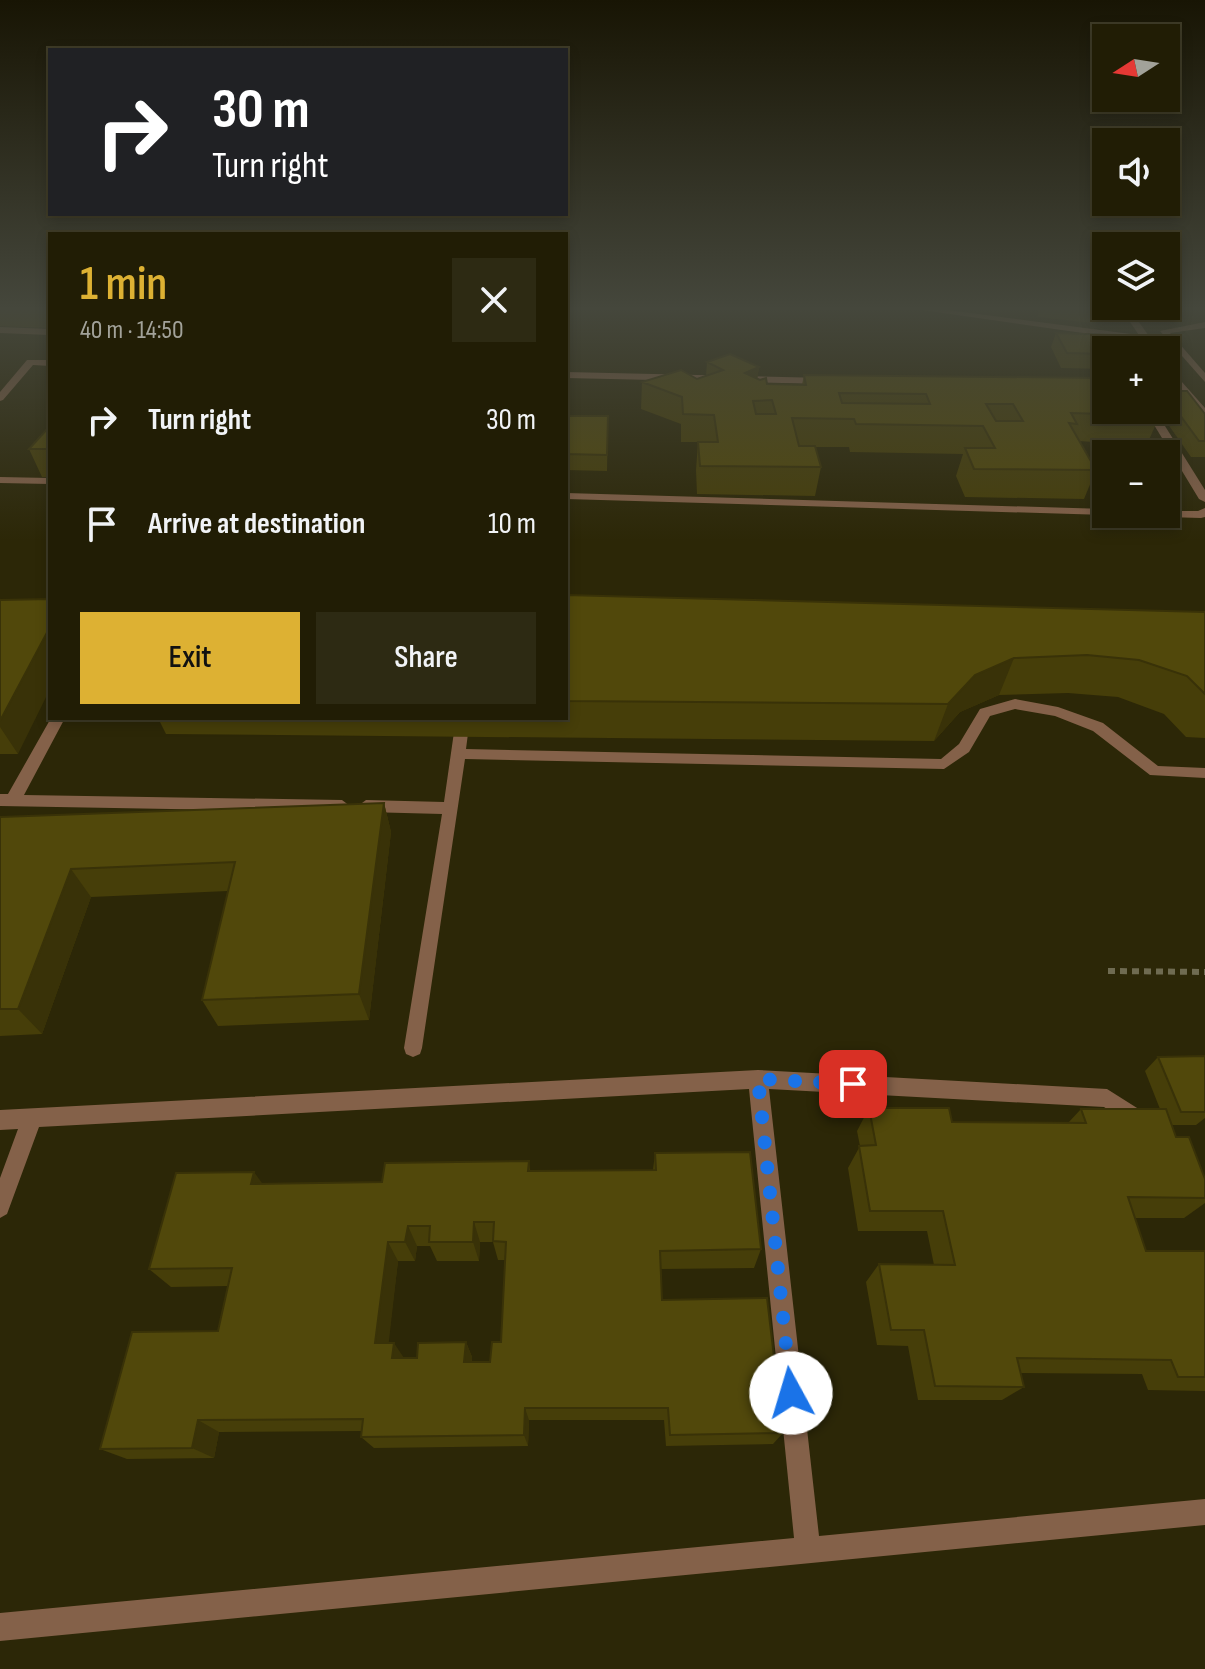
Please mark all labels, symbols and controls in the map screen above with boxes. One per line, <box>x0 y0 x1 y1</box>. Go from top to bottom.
north arrow <box>1092 24 1180 112</box>
map controls <box>1092 24 1180 528</box>
text: 30 m <box>212 77 310 144</box>
icon: right <box>80 80 184 184</box>
button: sound <box>1092 128 1180 216</box>
text: Turn right <box>212 145 329 188</box>
button: layers <box>1092 232 1180 320</box>
text: 1 min <box>80 256 167 313</box>
button: close <box>452 258 536 342</box>
text: 40 m · 14:50 <box>80 315 184 346</box>
button: + <box>1092 336 1180 424</box>
icon: right <box>80 398 124 442</box>
text: Turn right <box>148 402 251 438</box>
text: 30 m <box>486 402 536 438</box>
button: − <box>1092 440 1180 528</box>
icon: arrive <box>80 502 124 546</box>
text: Arrive at destination <box>148 506 365 542</box>
text: 10 m <box>488 506 536 542</box>
button: Exit <box>80 612 300 704</box>
button: Share <box>316 612 536 704</box>
pin <box>819 1050 887 1118</box>
icon: arrive <box>831 1062 875 1106</box>
position arrow <box>749 1351 833 1435</box>

